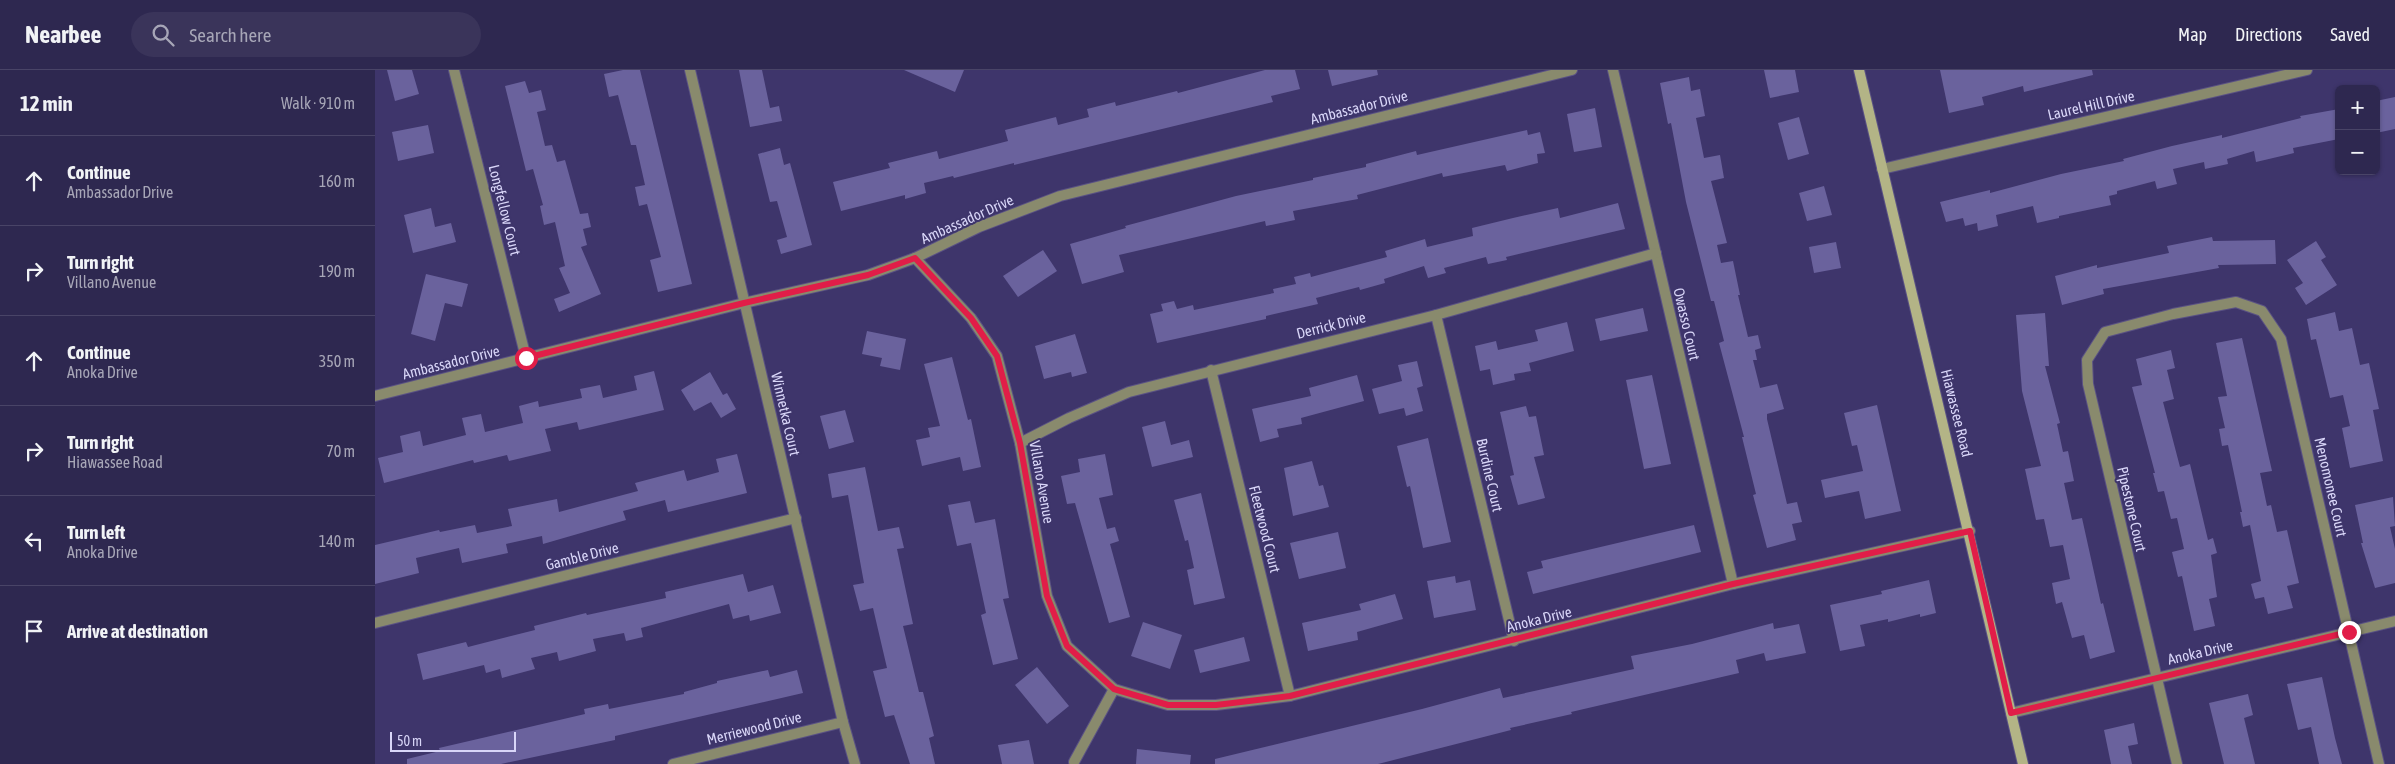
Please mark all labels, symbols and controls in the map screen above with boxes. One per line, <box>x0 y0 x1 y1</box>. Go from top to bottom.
search box <box>131 12 481 57</box>
text: Nearbee <box>25 21 101 48</box>
icon: search <box>149 21 177 49</box>
text: Search here <box>189 24 271 46</box>
text: Map <box>2178 24 2207 45</box>
text: Directions <box>2235 24 2302 45</box>
text: Saved <box>2330 24 2370 45</box>
map controls <box>2335 85 2380 175</box>
button: + <box>2335 85 2380 130</box>
street label: Ambassador Drive <box>1309 87 1410 127</box>
street label: Laurel Hill Drive <box>2046 87 2136 123</box>
text: 12 min <box>20 91 73 115</box>
text: Walk · 910 m <box>281 94 355 112</box>
button: − <box>2335 130 2380 175</box>
text: Continue <box>67 161 131 183</box>
street label: Longfellow Court <box>486 163 524 257</box>
icon: ahead <box>20 167 48 195</box>
text: 160 m <box>319 172 355 190</box>
text: Ambassador Drive <box>67 183 173 201</box>
street label: Ambassador Drive <box>918 191 1016 247</box>
text: Turn right <box>67 251 134 273</box>
icon: right <box>20 257 48 285</box>
text: 190 m <box>319 262 355 280</box>
text: Villano Avenue <box>67 273 156 291</box>
street label: Owasso Court <box>1670 286 1704 362</box>
street label: Derrick Drive <box>1295 308 1368 342</box>
text: Continue <box>67 341 131 363</box>
street label: Ambassador Drive <box>401 342 502 382</box>
icon: ahead <box>20 347 48 375</box>
route start <box>515 347 538 370</box>
text: 350 m <box>319 352 355 370</box>
text: Anoka Drive <box>67 363 138 381</box>
street label: Hiawassee Road <box>1938 367 1976 459</box>
street label: Winnetka Court <box>768 371 804 457</box>
text: Turn right <box>67 431 134 453</box>
street label: Burdine Court <box>1473 436 1507 514</box>
street label: Menomonee Court <box>2311 436 2351 538</box>
icon: right <box>20 437 48 465</box>
street label: Villano Avenue <box>1026 439 1058 525</box>
text: 70 m <box>326 442 355 460</box>
text: Hiawassee Road <box>67 453 163 471</box>
street label: Pipestone Court <box>2114 465 2150 553</box>
street label: Fleetwood Court <box>1246 484 1284 574</box>
text: Turn left <box>67 521 125 543</box>
icon: left <box>20 527 48 555</box>
text: 140 m <box>319 532 355 550</box>
street label: Gamble Drive <box>544 539 620 573</box>
text: Anoka Drive <box>67 543 138 561</box>
street label: Anoka Drive <box>1505 603 1573 635</box>
icon: arrive <box>20 617 48 645</box>
text: Arrive at destination <box>67 620 208 642</box>
route end <box>2338 621 2361 644</box>
street label: Anoka Drive <box>2166 636 2234 668</box>
street label: Merriewood Drive <box>705 708 803 748</box>
scale bar <box>390 729 516 752</box>
text: 50 m <box>397 733 422 749</box>

